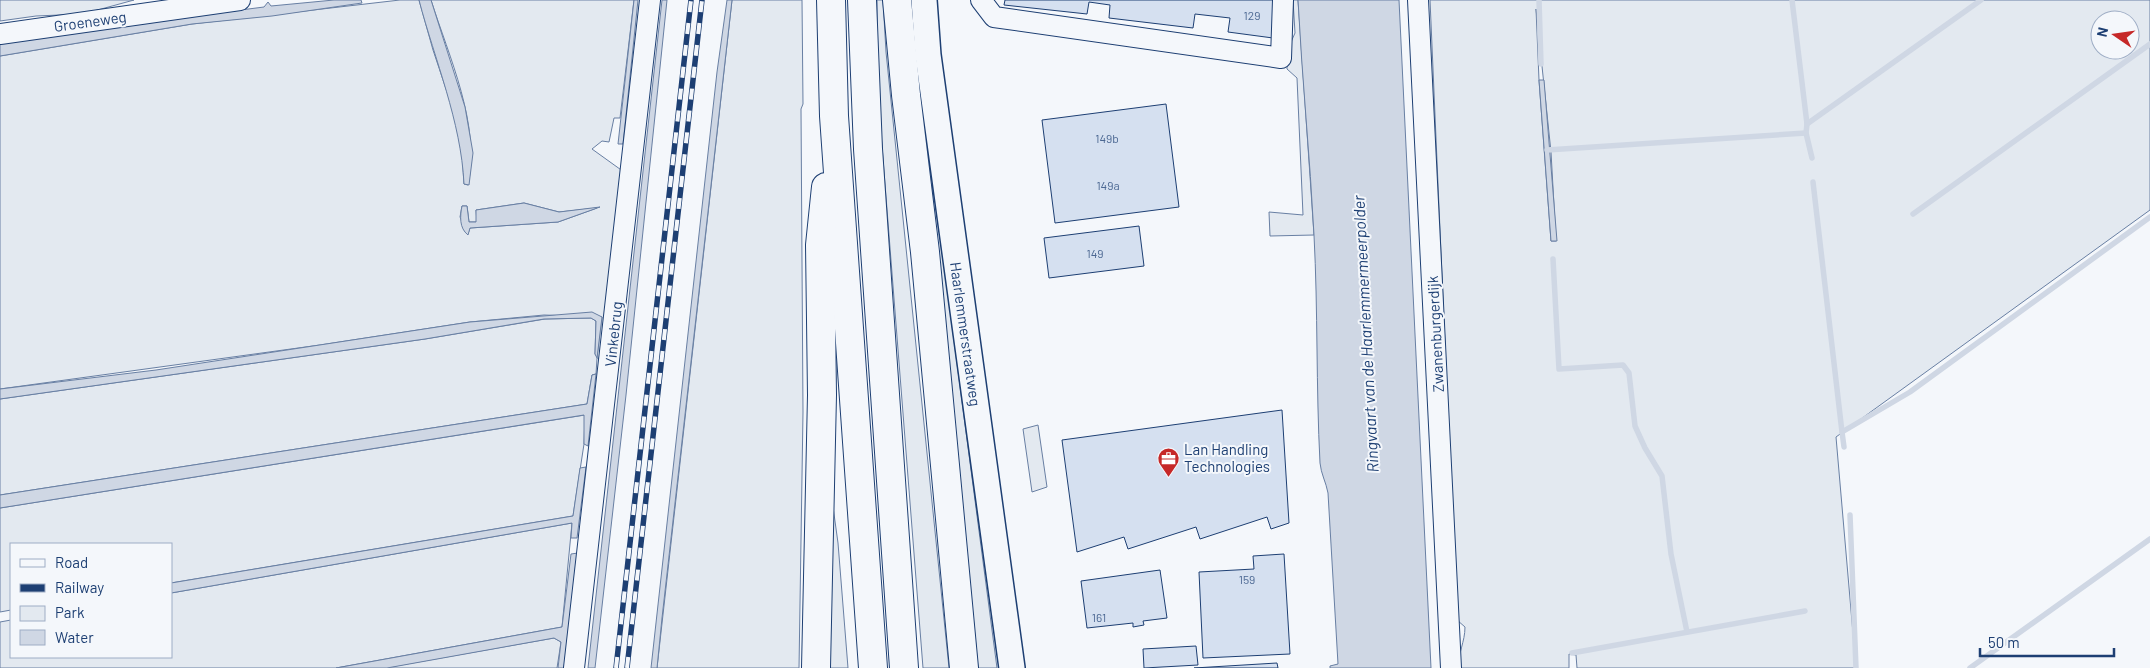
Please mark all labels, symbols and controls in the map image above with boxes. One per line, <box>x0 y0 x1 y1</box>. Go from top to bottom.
street label: Groeneweg <box>53 7 127 35</box>
house number: 129 <box>1244 8 1260 22</box>
north arrow <box>2090 10 2140 60</box>
text: N <box>2093 26 2111 38</box>
house number: 149b <box>1095 131 1119 145</box>
house number: 149a <box>1096 178 1120 192</box>
water label: Ringvaart van de Haarlemmermeerpolder <box>1348 194 1382 473</box>
house number: 149 <box>1086 246 1104 260</box>
street label: Haarlemmerstraatweg <box>947 261 985 407</box>
street label: Zwanenburgerdijk <box>1423 275 1447 393</box>
street label: Vinkebrug <box>601 300 625 368</box>
place label: Lan Handling Technologies <box>1184 440 1270 475</box>
office icon: Lan Handling Technologies <box>1156 446 1180 477</box>
legend <box>10 543 172 658</box>
text: Road <box>55 553 88 571</box>
house number: 159 <box>1239 572 1255 586</box>
text: Railway <box>55 578 104 596</box>
text: Park <box>55 603 85 621</box>
house number: 161 <box>1092 610 1106 624</box>
scale bar <box>1980 626 2114 658</box>
text: Water <box>55 628 94 646</box>
text: 50 m <box>1988 633 2020 651</box>

